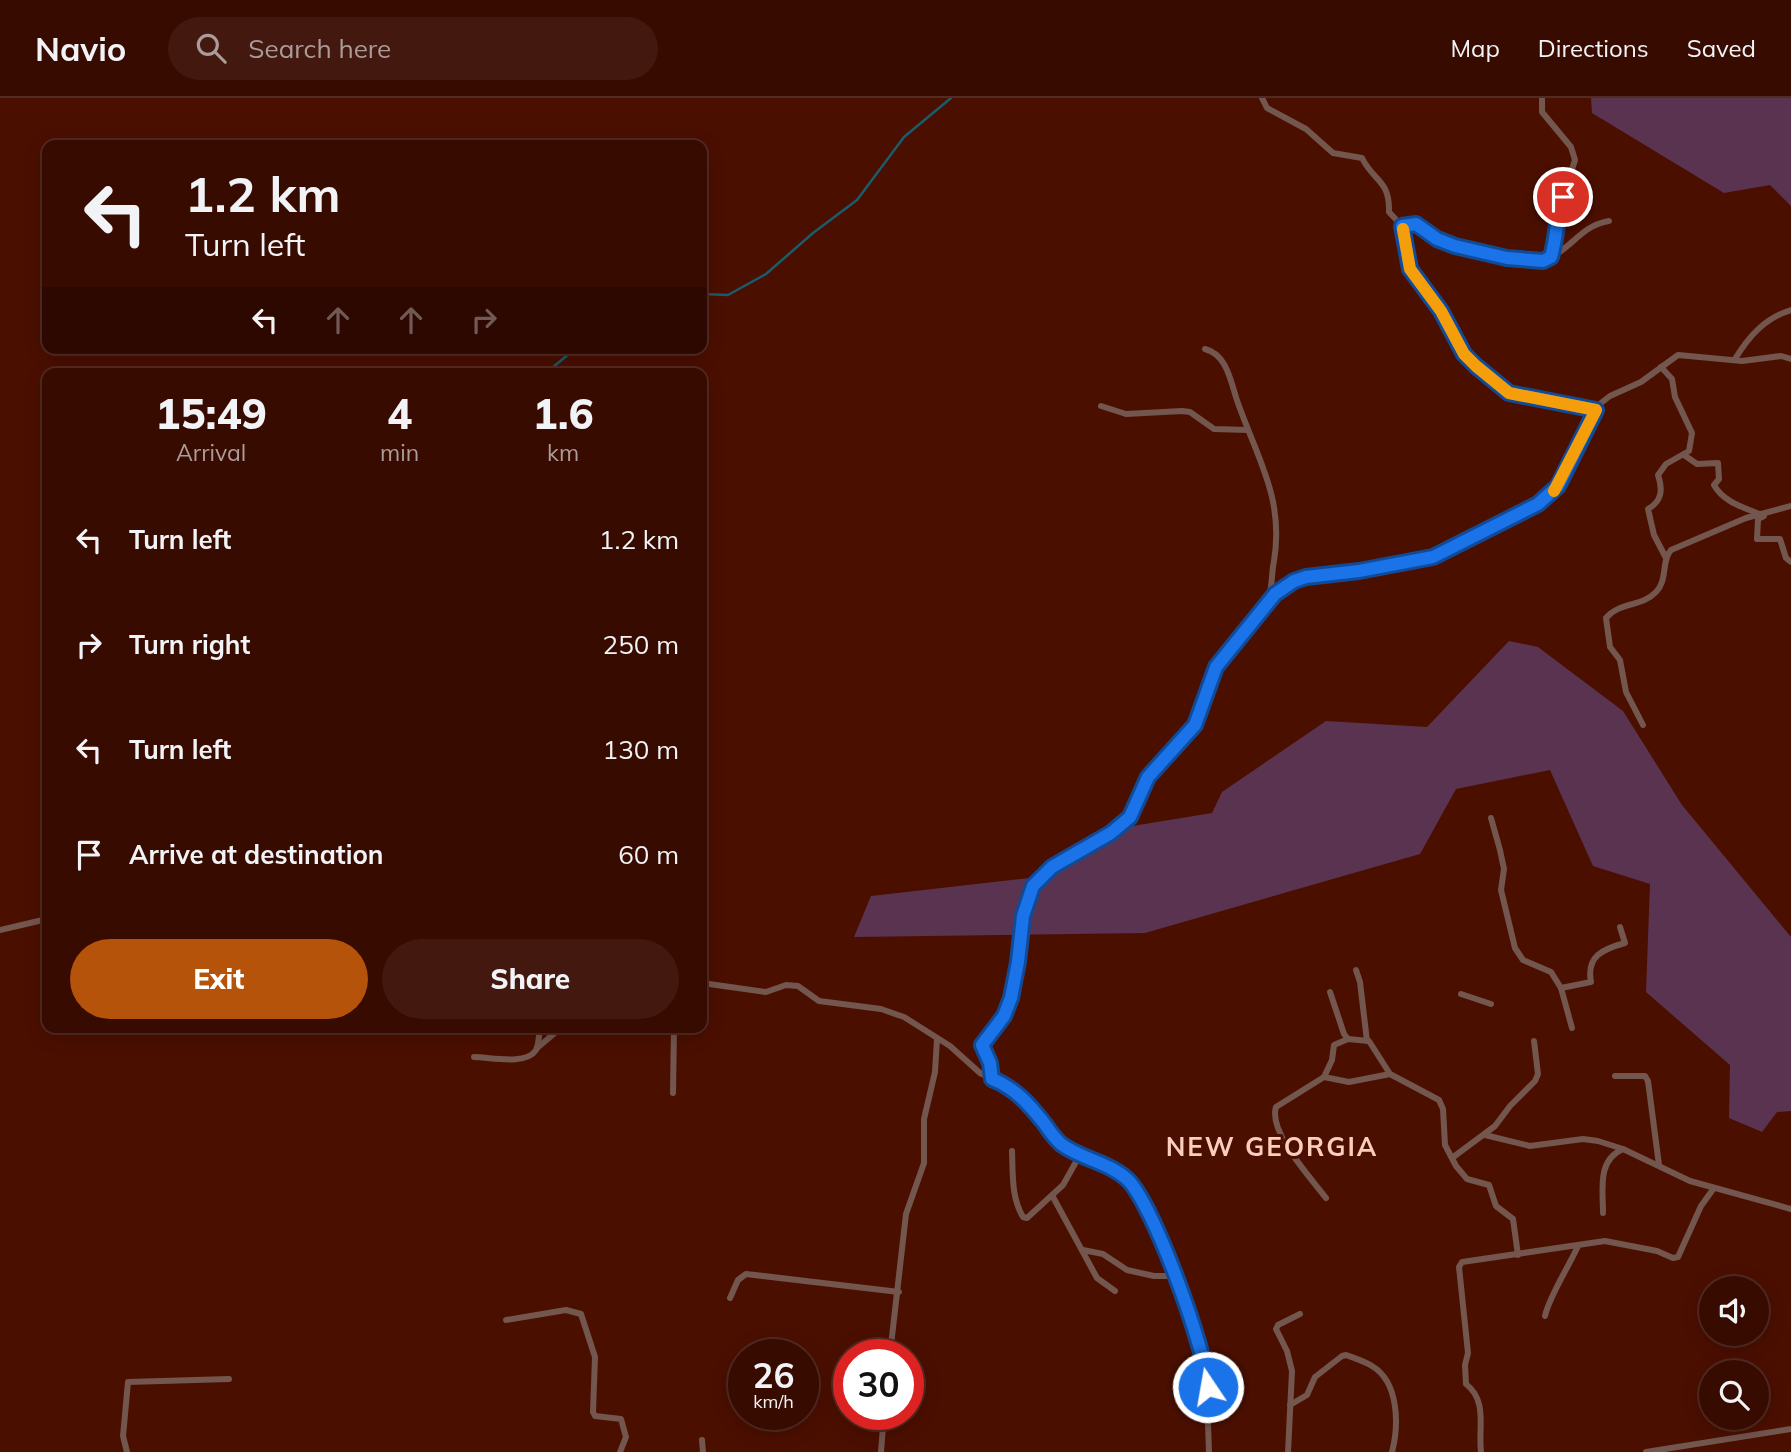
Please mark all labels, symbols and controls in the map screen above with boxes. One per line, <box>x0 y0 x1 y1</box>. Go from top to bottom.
search box <box>168 17 658 80</box>
text: Navio <box>35 28 126 69</box>
icon: search <box>192 29 230 67</box>
text: Search here <box>248 32 391 65</box>
text: Map <box>1450 33 1500 63</box>
text: Directions <box>1538 33 1649 63</box>
text: Saved <box>1687 33 1756 63</box>
text: 1.2 km <box>185 163 340 224</box>
pin <box>1533 167 1593 227</box>
icon: left <box>70 168 161 259</box>
icon: arrive <box>1544 178 1582 216</box>
text: Turn left <box>185 224 305 264</box>
icon: left <box>246 301 284 339</box>
icon: ahead <box>319 301 357 339</box>
icon: ahead <box>392 301 430 339</box>
icon: right <box>465 301 503 339</box>
text: 15:49 <box>155 387 267 440</box>
text: 4 <box>387 387 412 440</box>
text: 1.6 <box>532 387 594 440</box>
text: Arrival <box>176 438 246 467</box>
text: min <box>380 438 419 467</box>
text: km <box>547 438 579 467</box>
icon: left <box>70 521 108 559</box>
text: Turn left <box>129 523 231 556</box>
text: 1.2 km <box>599 523 679 556</box>
icon: right <box>70 626 108 664</box>
text: Turn right <box>129 628 250 661</box>
text: 250 m <box>603 628 679 661</box>
icon: left <box>70 731 108 769</box>
text: Turn left <box>129 733 231 766</box>
text: 130 m <box>603 733 679 766</box>
icon: arrive <box>70 836 108 874</box>
text: Arrive at destination <box>129 838 384 871</box>
text: 60 m <box>618 838 679 871</box>
button: Exit <box>70 939 368 1019</box>
button: Share <box>382 939 679 1019</box>
district label: NEW GEORGIA <box>1166 1130 1378 1163</box>
map controls <box>1699 1276 1769 1430</box>
button: sound <box>1699 1276 1769 1346</box>
speed limit sign: 30 <box>833 1339 924 1430</box>
position arrow <box>1171 1350 1245 1424</box>
text: 26 <box>752 1353 795 1397</box>
button: search <box>1699 1360 1769 1430</box>
text: km/h <box>753 1390 794 1413</box>

